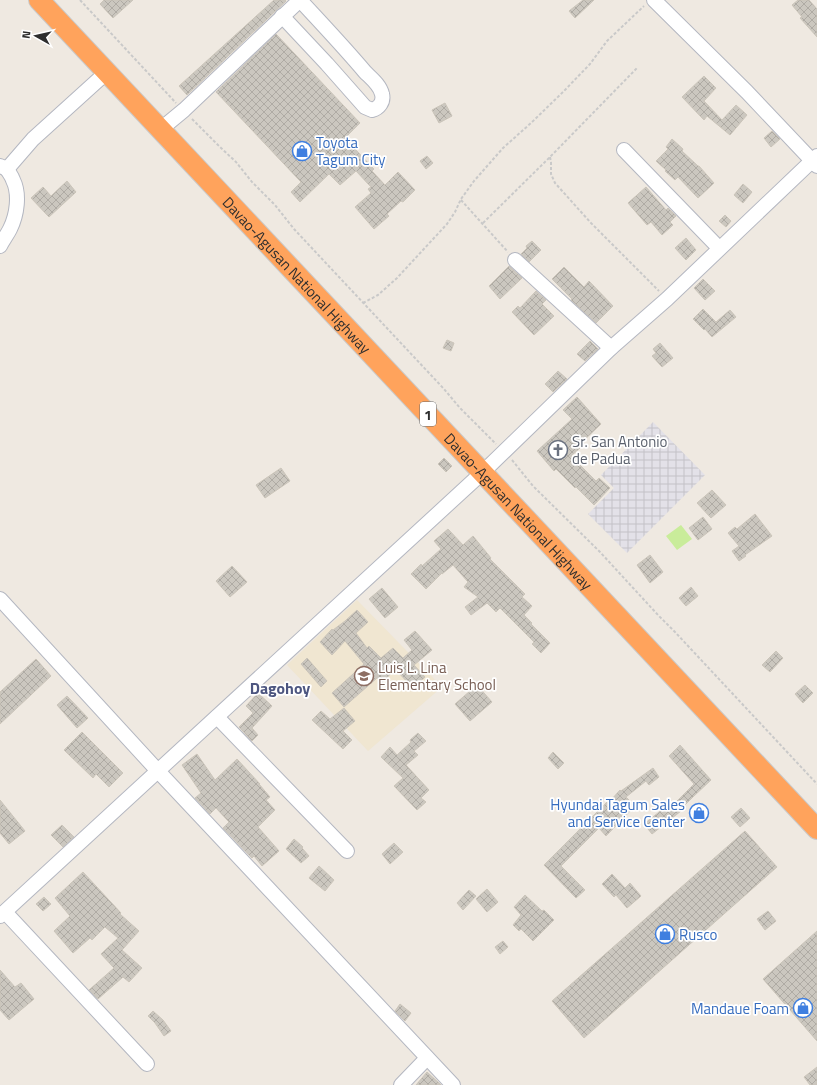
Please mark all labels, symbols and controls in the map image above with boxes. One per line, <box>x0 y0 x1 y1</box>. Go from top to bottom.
north arrow <box>16 16 56 56</box>
text: N <box>18 30 35 39</box>
place label: Toyota Tagum City <box>316 131 386 171</box>
shop icon: Toyota Tagum City <box>291 140 313 162</box>
street label: Davao-Agusan National Highway <box>217 191 377 359</box>
road number: 1 <box>420 402 436 426</box>
street label: Davao-Agusan National Highway <box>439 427 598 595</box>
place label: Sr. San Antonio de Padua <box>572 430 668 470</box>
church icon: Sr. San Antonio de Padua <box>547 439 569 461</box>
place label: Luis L. Lina Elementary School <box>378 656 496 696</box>
school or university icon: Luis L. Lina Elementary School <box>353 665 375 687</box>
district label: Dagohoy <box>250 676 310 700</box>
place label: Hyundai Tagum Sales and Service Center <box>550 793 685 833</box>
shop icon: Hyundai Tagum Sales and Service Center <box>688 802 710 824</box>
shop icon: Rusco <box>654 923 676 945</box>
place label: Rusco <box>679 923 718 946</box>
place label: Mandaue Foam <box>691 997 789 1020</box>
shop icon: Mandaue Foam <box>792 997 814 1019</box>

